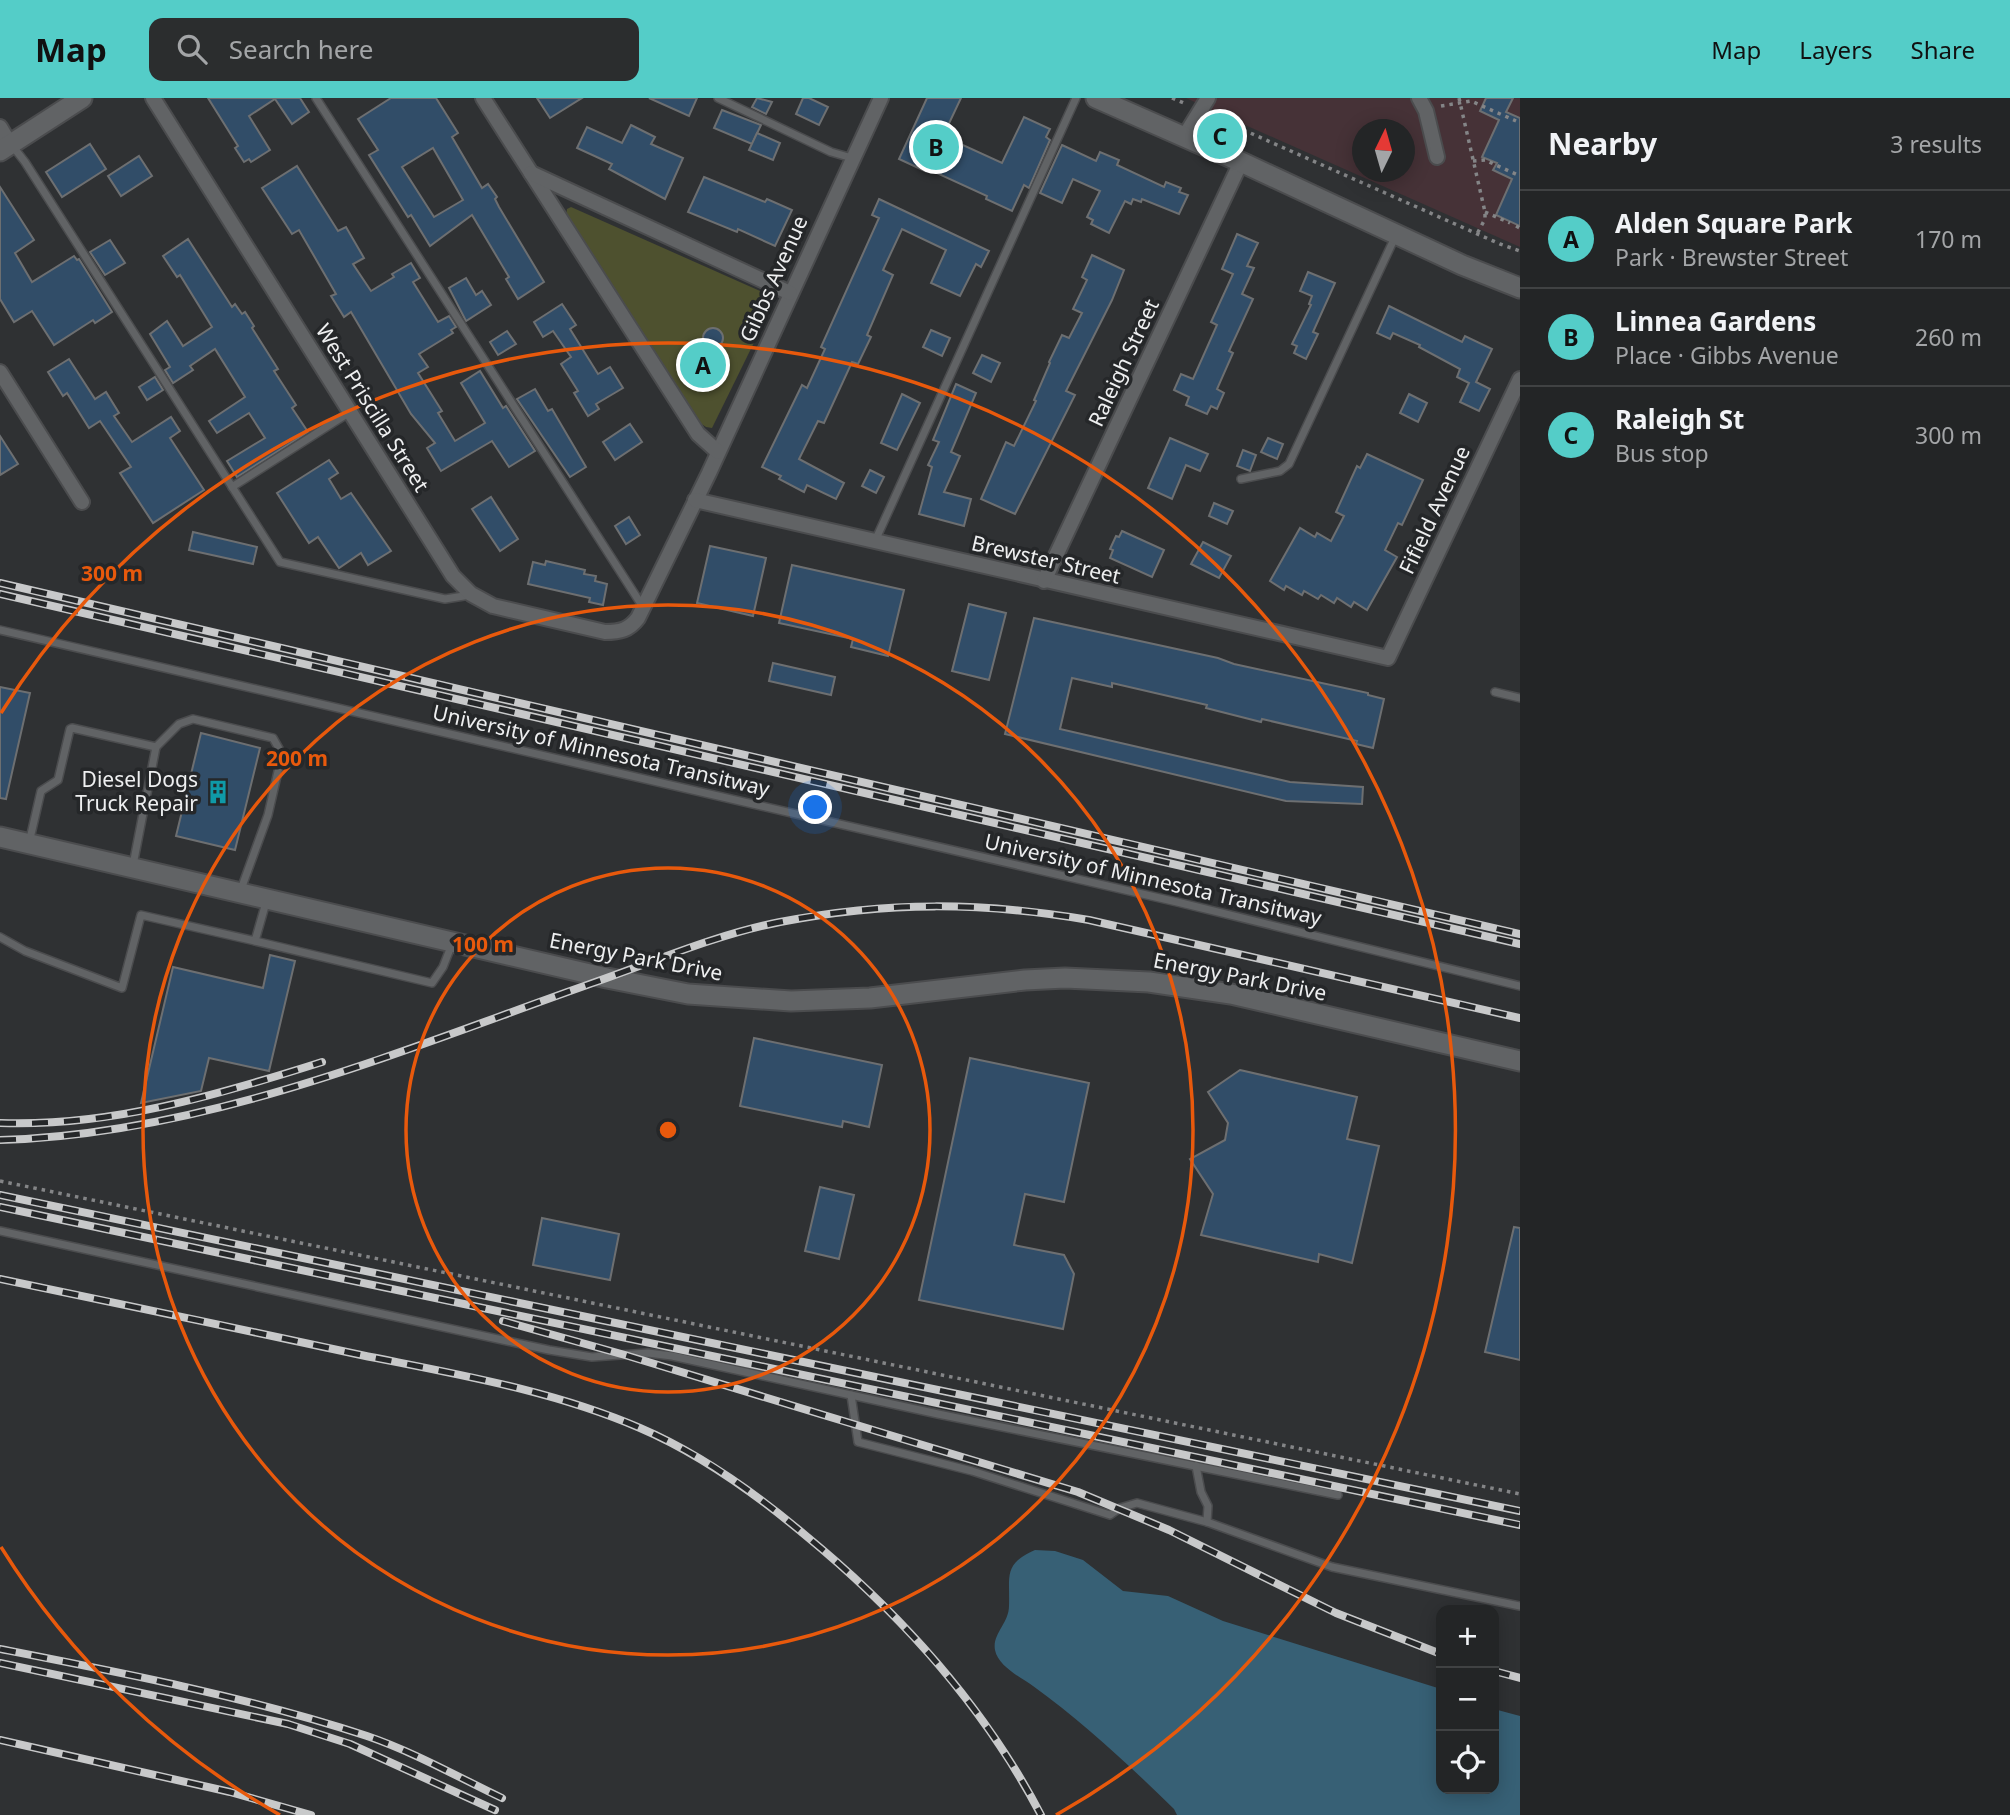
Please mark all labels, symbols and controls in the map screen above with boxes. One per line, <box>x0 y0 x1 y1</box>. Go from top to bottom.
search box <box>149 18 639 81</box>
text: Map <box>35 27 107 72</box>
icon: search <box>173 30 211 68</box>
text: Search here <box>229 31 373 67</box>
text: Map <box>1711 33 1761 66</box>
text: Layers <box>1799 33 1873 66</box>
text: Share <box>1911 33 1975 66</box>
pin: C <box>1197 110 1243 162</box>
north arrow <box>1352 119 1415 182</box>
pin: B <box>913 121 959 173</box>
text: Nearby <box>1548 123 1657 164</box>
text: 3 results <box>1890 128 1982 160</box>
text: Alden Square Park <box>1615 205 1852 241</box>
street label: Gibbs Avenue <box>733 211 813 346</box>
text: A <box>1563 223 1579 255</box>
text: 170 m <box>1915 223 1982 255</box>
text: Park · Brewster Street <box>1615 241 1848 273</box>
street label: Raleigh Street <box>1081 294 1165 431</box>
text: Linnea Gardens <box>1615 303 1816 339</box>
street label: West Priscilla Street <box>310 318 436 497</box>
text: B <box>1563 321 1579 353</box>
text: 260 m <box>1915 321 1982 353</box>
pin: A <box>680 339 726 391</box>
text: Place · Gibbs Avenue <box>1615 339 1839 371</box>
text: Raleigh St <box>1615 401 1744 437</box>
text: C <box>1564 419 1578 451</box>
text: 300 m <box>1915 419 1982 451</box>
text: Bus stop <box>1615 437 1709 469</box>
street label: Fifield Avenue <box>1392 441 1476 578</box>
street label: Brewster Street <box>969 528 1124 590</box>
text: 300 m <box>81 559 143 587</box>
street label: University of Minnesota Transitway <box>430 698 773 803</box>
text: 200 m <box>266 744 328 772</box>
place label: Diesel Dogs Truck Repair <box>75 765 198 817</box>
building icon: Diesel Dogs Truck Repair <box>204 778 232 806</box>
your location <box>798 790 832 824</box>
street label: University of Minnesota Transitway <box>982 827 1325 932</box>
street label: Energy Park Drive <box>547 926 725 987</box>
text: 100 m <box>452 930 514 958</box>
street label: Energy Park Drive <box>1151 946 1329 1007</box>
centre of rings <box>656 1118 680 1142</box>
map controls <box>1436 1605 1499 1794</box>
button: + <box>1436 1605 1499 1668</box>
button: − <box>1436 1668 1499 1731</box>
button: locate <box>1436 1731 1499 1794</box>

